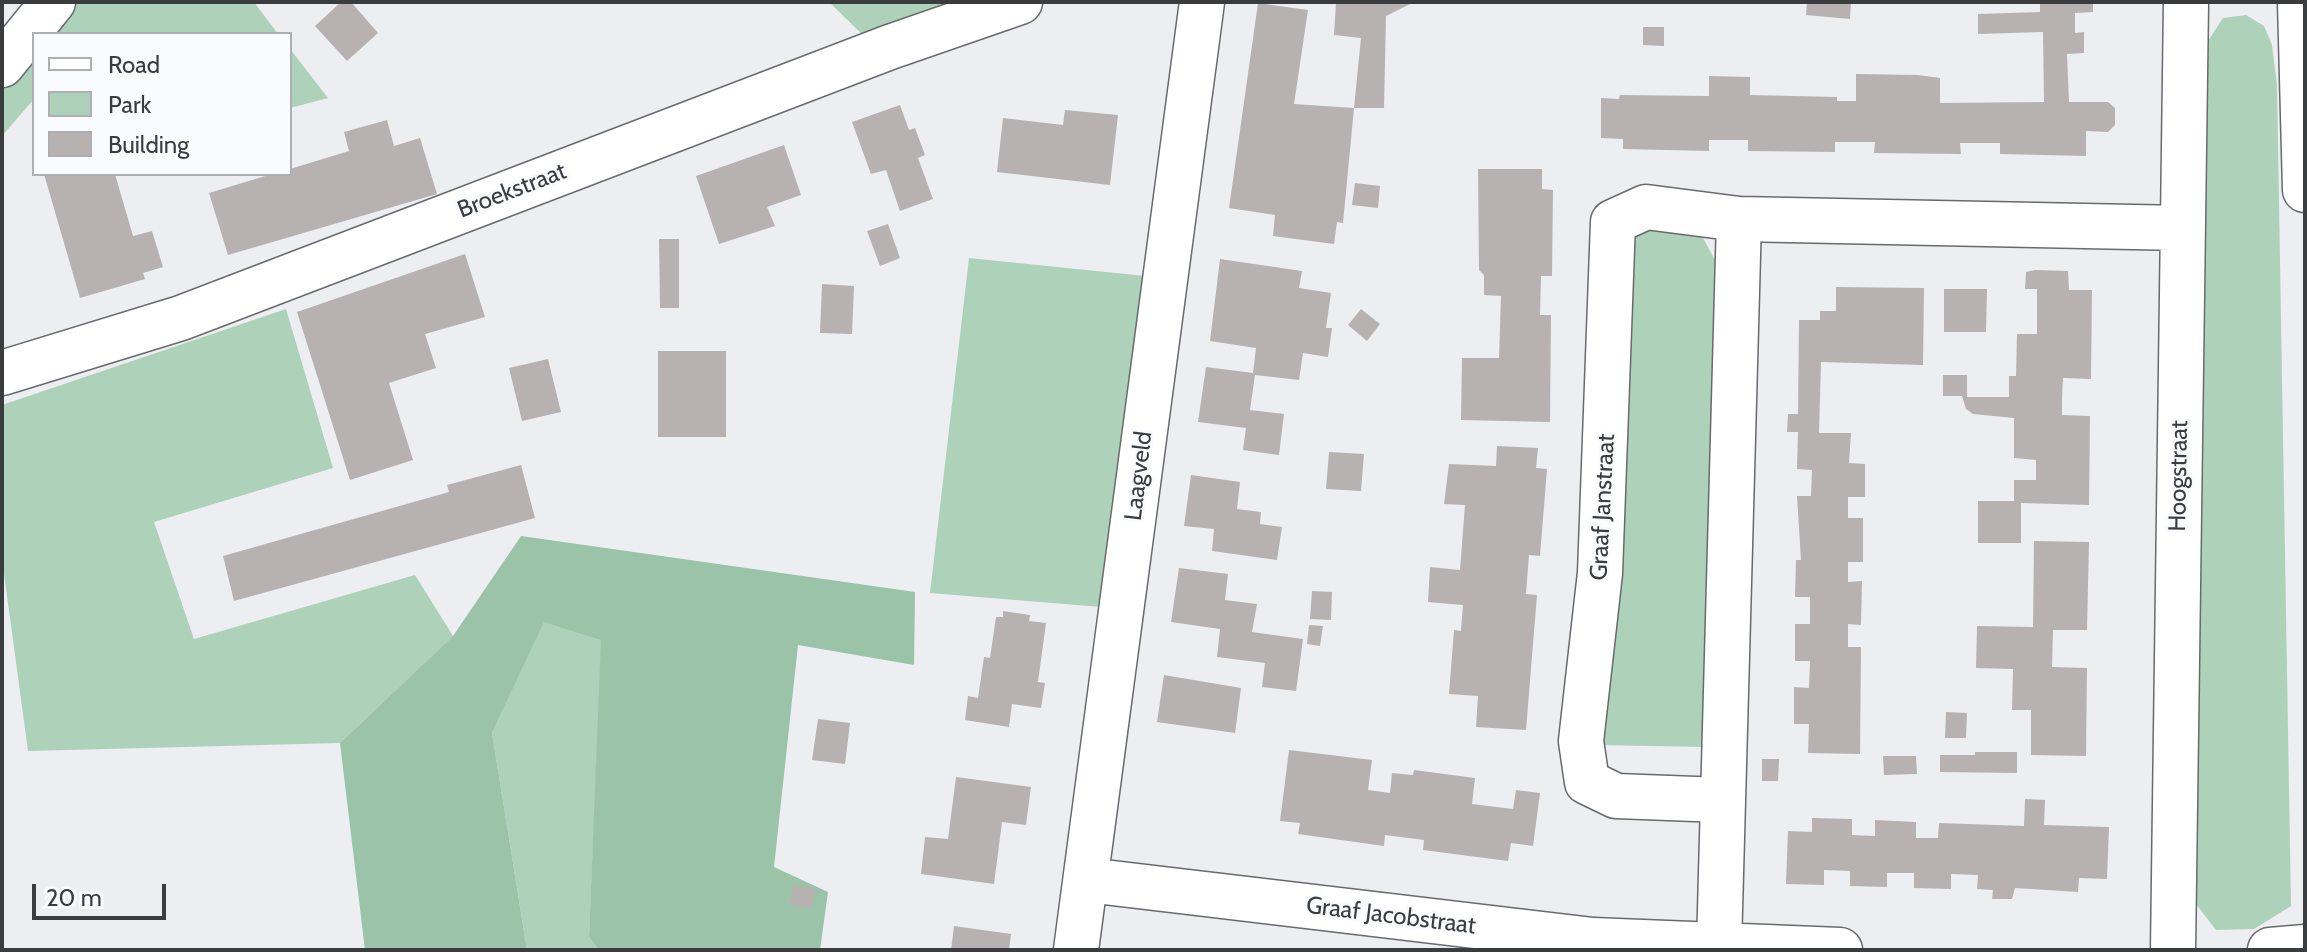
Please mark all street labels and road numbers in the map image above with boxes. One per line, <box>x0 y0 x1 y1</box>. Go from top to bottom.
street label: Broekstraat <box>454 157 570 225</box>
street label: Hoogstraat <box>2164 420 2194 532</box>
street label: Laagveld <box>1119 430 1159 522</box>
street label: Graaf Janstraat <box>1585 433 1621 581</box>
street label: Graaf Jacobstraat <box>1305 891 1477 941</box>

